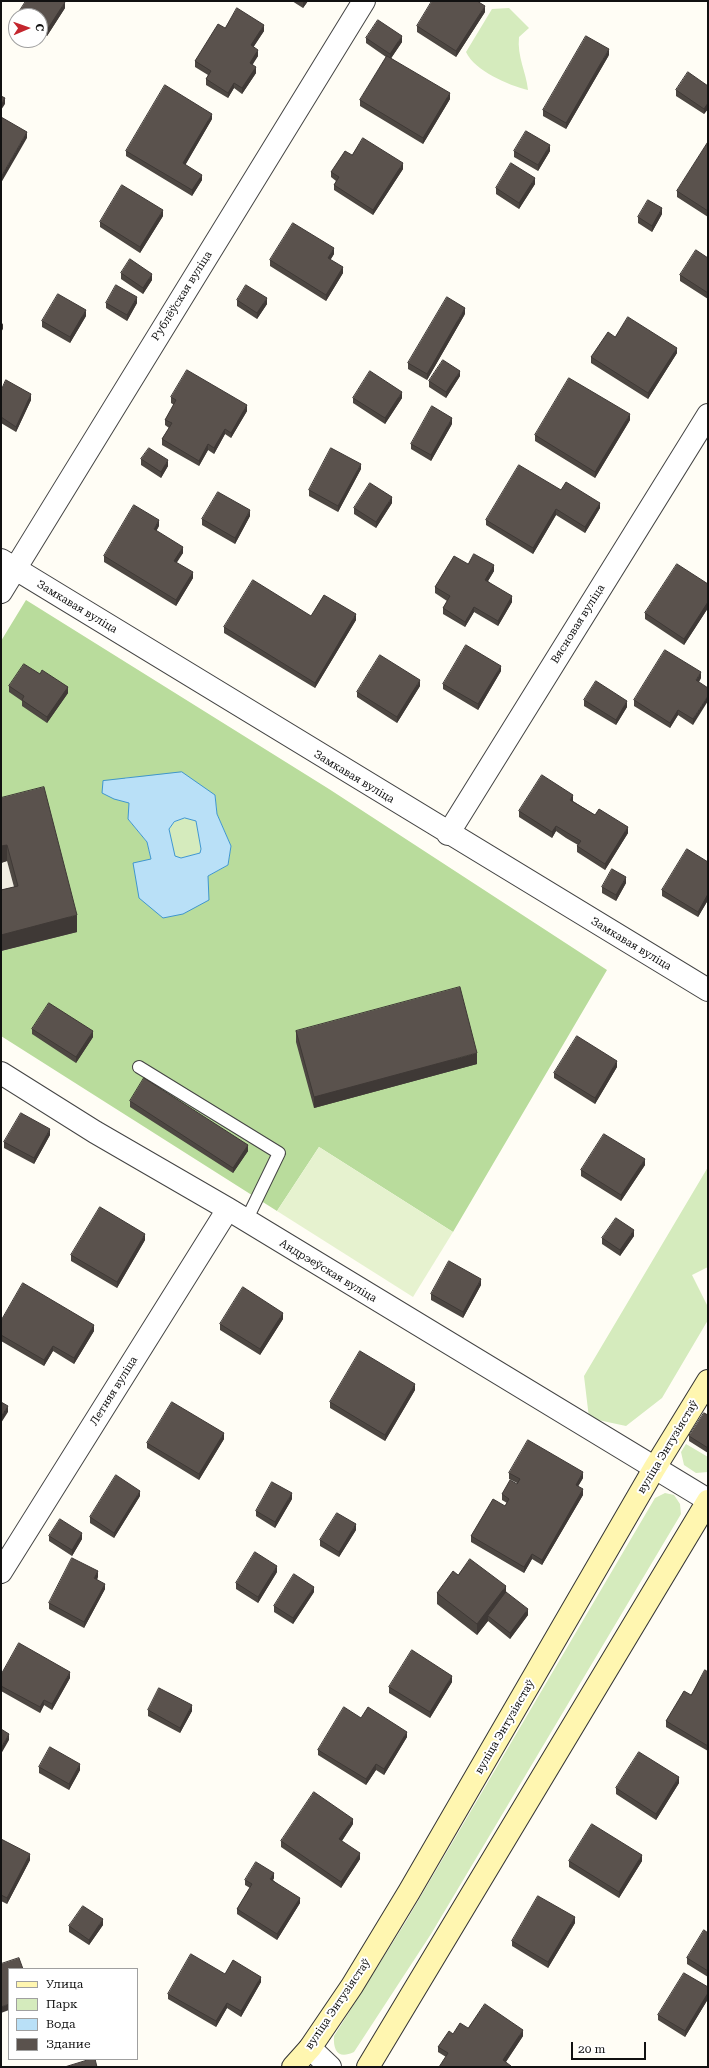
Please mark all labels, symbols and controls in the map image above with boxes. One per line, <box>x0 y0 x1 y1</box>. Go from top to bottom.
north arrow <box>8 8 48 48</box>
text: С <box>33 24 46 32</box>
street label: Рублёўская вуліца <box>149 249 215 343</box>
street label: Замкавая вуліца <box>34 578 120 636</box>
street label: Вясновая вуліца <box>548 582 608 666</box>
street label: Замкавая вуліца <box>311 748 397 806</box>
street label: Замкавая вуліца <box>588 915 674 973</box>
street label: Андрэеўская вуліца <box>277 1237 379 1305</box>
street label: Летняя вуліца <box>87 1354 141 1428</box>
street label: вуліца Энтузіястаў <box>635 1398 701 1496</box>
street label: вуліца Энтузіястаў <box>473 1678 537 1776</box>
street label: вуліца Энтузіястаў <box>303 1956 373 2052</box>
legend <box>8 1968 138 2060</box>
text: Улица <box>46 1977 83 1991</box>
text: Парк <box>46 1997 78 2011</box>
text: Вода <box>46 2017 75 2031</box>
scale bar <box>573 2034 648 2060</box>
text: Здание <box>46 2037 90 2051</box>
text: 20 m <box>578 2042 605 2056</box>

